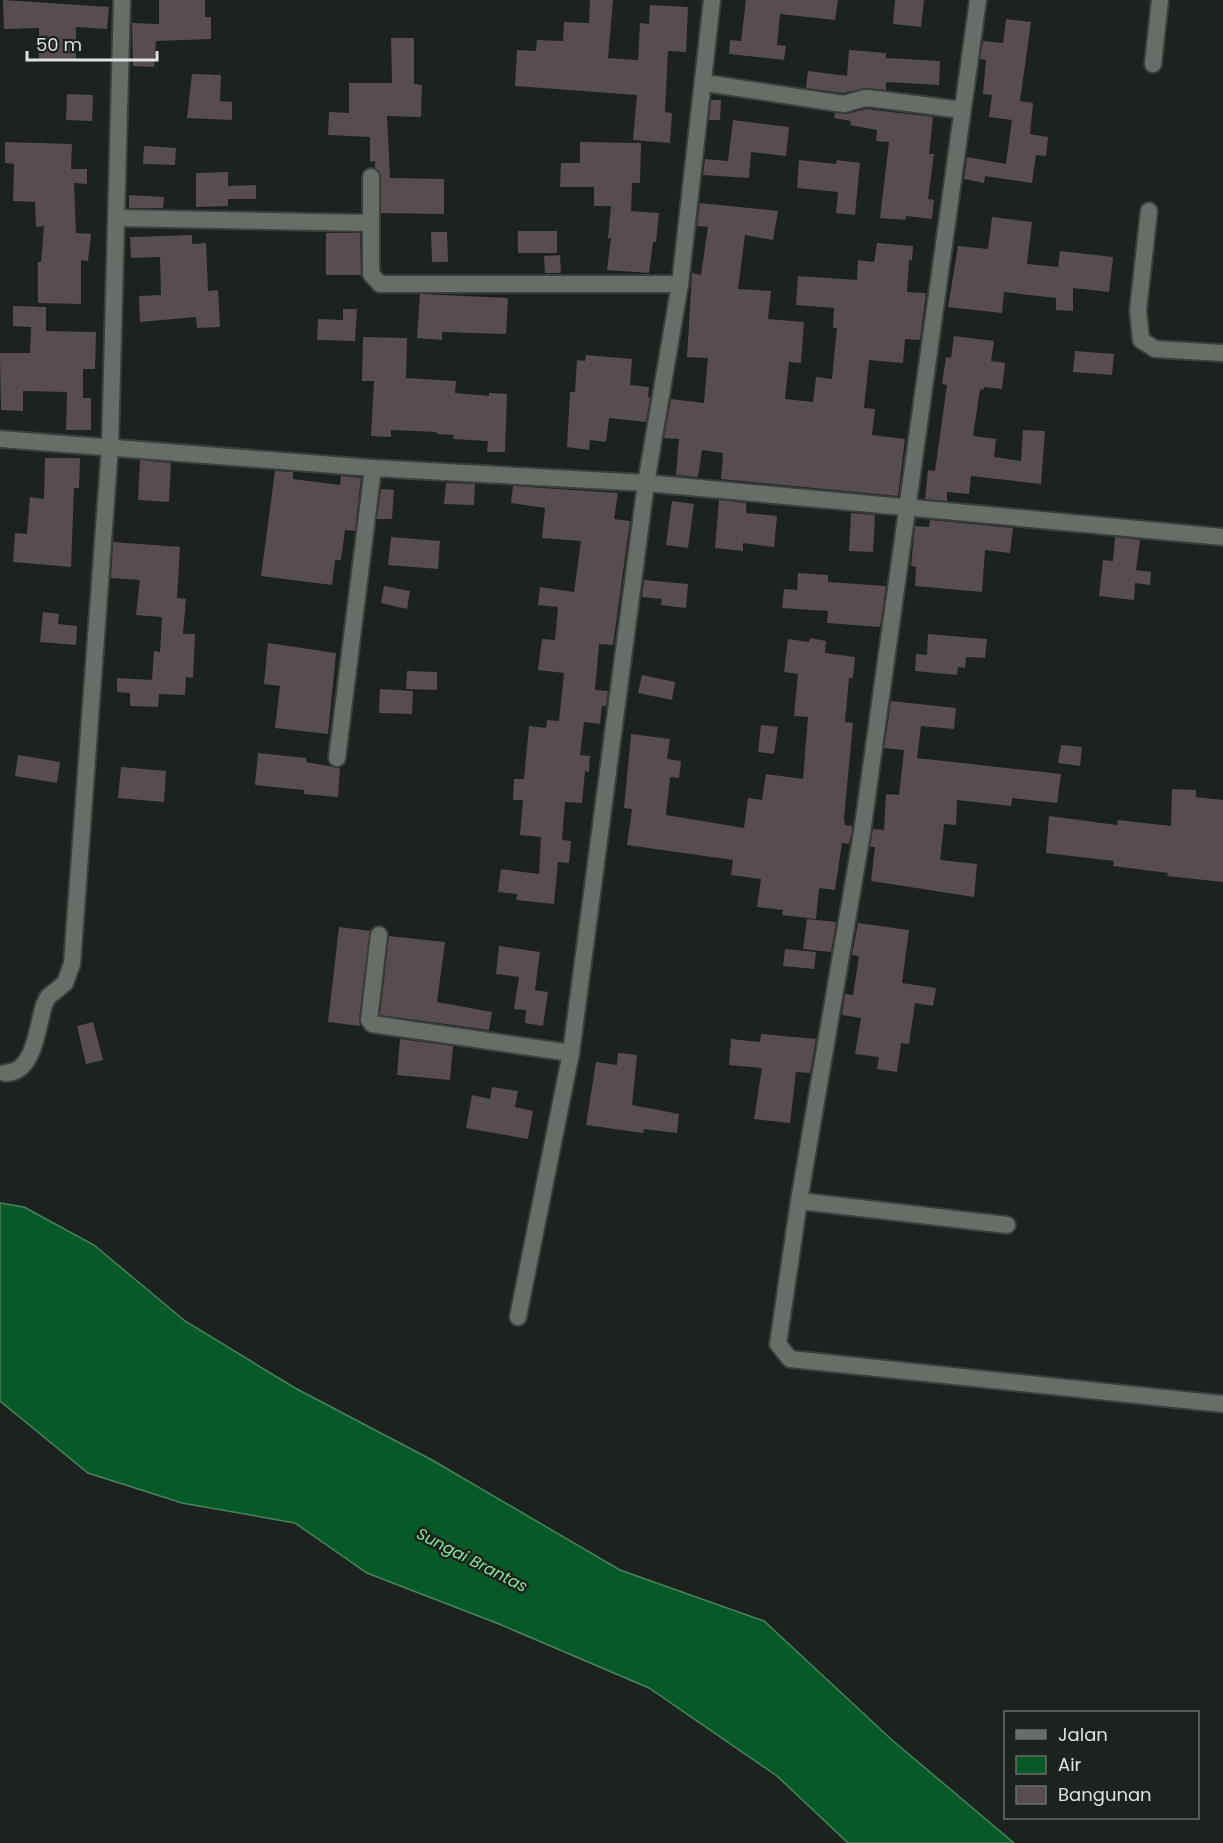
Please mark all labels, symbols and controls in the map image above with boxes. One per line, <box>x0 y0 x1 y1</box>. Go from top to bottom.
scale bar <box>27 24 158 62</box>
text: 50 m <box>36 32 82 57</box>
water label: Sungai Brantas <box>412 1522 532 1598</box>
legend <box>1004 1711 1199 1819</box>
text: Jalan <box>1058 1722 1108 1747</box>
text: Air <box>1058 1752 1082 1777</box>
text: Bangunan <box>1058 1782 1152 1807</box>

